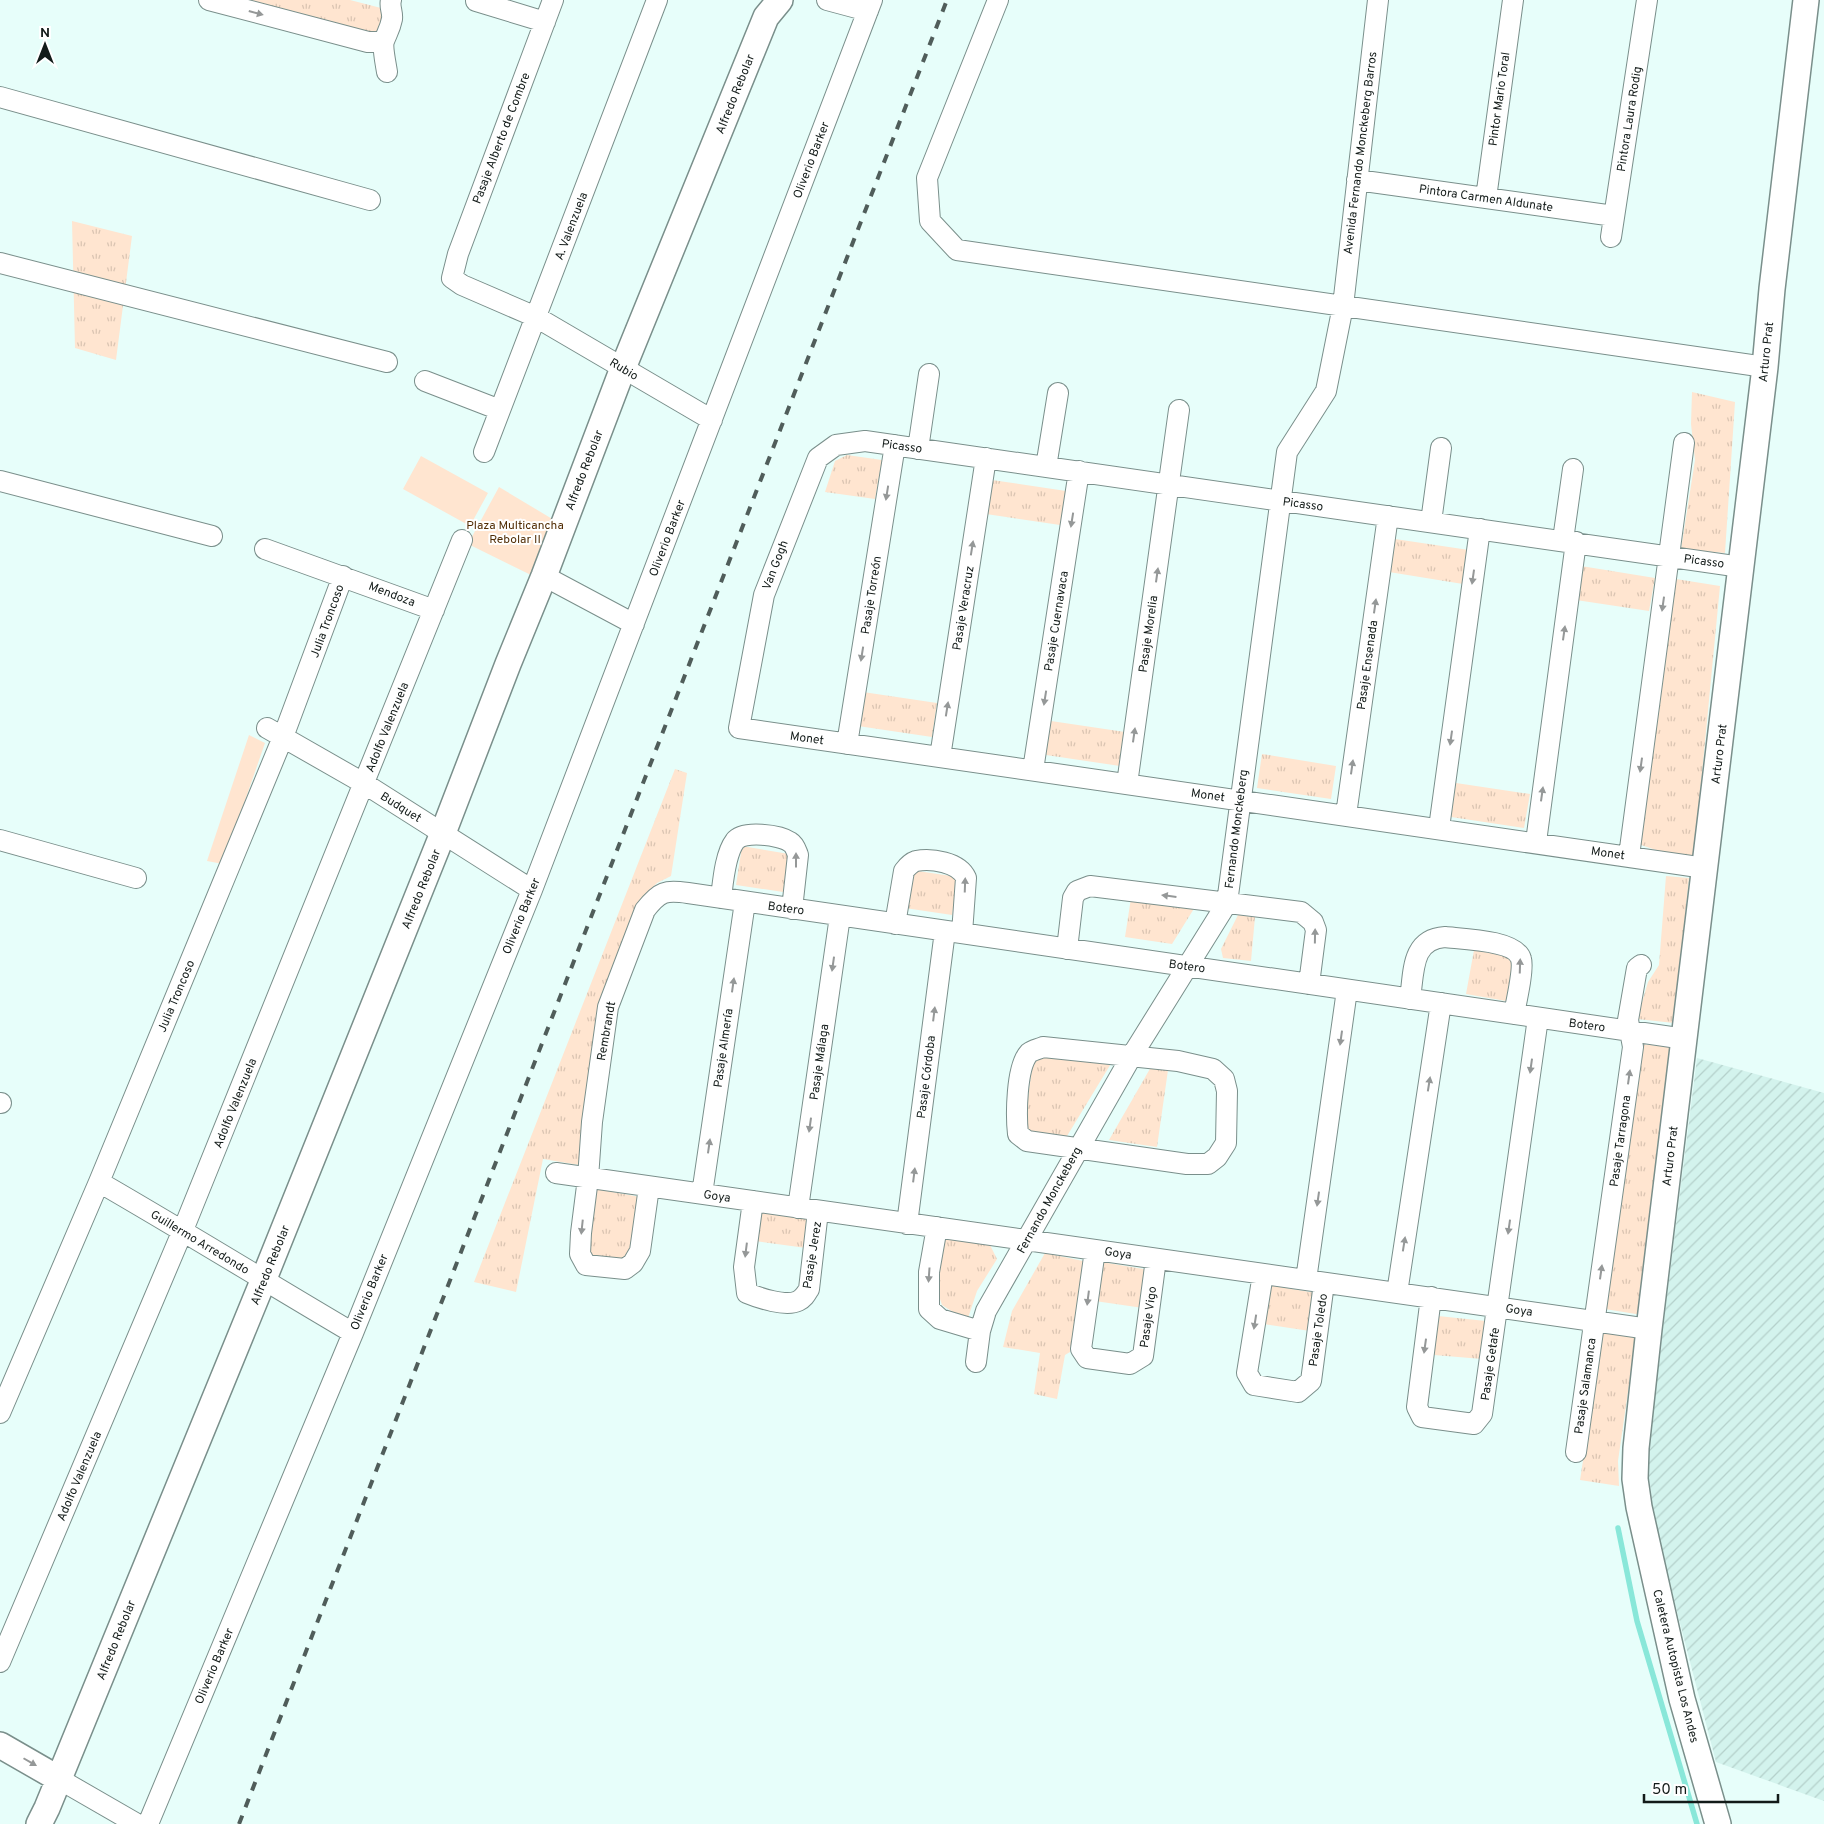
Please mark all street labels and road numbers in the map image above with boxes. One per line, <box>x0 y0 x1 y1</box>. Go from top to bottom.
street label: Avenida Fernando Monckeberg Barros <box>1341 51 1381 255</box>
street label: Pintor Mario Toral <box>1485 51 1514 147</box>
street label: Alfredo Rebolar <box>713 52 759 137</box>
street label: Pintora Laura Rodig <box>1614 65 1646 173</box>
street label: Pasaje Alberto de Combre <box>469 70 534 206</box>
street label: Oliverio Barker <box>790 119 834 201</box>
street label: Pintora Carmen Aldunate <box>1418 182 1554 216</box>
street label: A. Valenzuela <box>552 190 592 263</box>
street label: Arturo Prat <box>1756 321 1778 383</box>
street label: Rubio <box>606 355 641 385</box>
street label: Alfredo Rebolar <box>562 428 608 513</box>
street label: Picasso <box>881 436 923 458</box>
street label: Picasso <box>1282 494 1324 516</box>
street label: Oliverio Barker <box>646 497 690 579</box>
street label: Van Gogh <box>759 538 793 592</box>
street label: Picasso <box>1683 551 1725 573</box>
street label: Pasaje Torreón <box>858 555 886 636</box>
street label: Pasaje Veracruz <box>949 565 979 652</box>
street label: Pasaje Cuernavaca <box>1041 570 1073 673</box>
street label: Mendoza <box>366 579 417 611</box>
street label: Julia Troncoso <box>307 582 349 660</box>
street label: Pasaje Morelia <box>1136 595 1162 674</box>
street label: Pasaje Ensenada <box>1354 619 1382 711</box>
street label: Adolfo Valenzuela <box>363 680 413 775</box>
street label: Arturo Prat <box>1708 723 1732 785</box>
street label: Monet <box>789 729 825 749</box>
street label: Fernando Monckeberg <box>1222 769 1252 890</box>
street label: Monet <box>1190 786 1226 806</box>
street label: Budquet <box>377 789 424 827</box>
street label: Monet <box>1590 844 1626 864</box>
street label: Alfredo Rebolar <box>399 847 445 932</box>
street label: Oliverio Barker <box>499 875 545 957</box>
street label: Botero <box>767 899 805 920</box>
street label: Botero <box>1168 957 1206 978</box>
street label: Julia Troncoso <box>155 958 199 1035</box>
street label: Rembrandt <box>594 1000 620 1062</box>
street label: Pasaje Almería <box>711 1007 737 1089</box>
street label: Botero <box>1568 1016 1606 1037</box>
street label: Pasaje Málaga <box>807 1023 833 1101</box>
street label: Pasaje Córdoba <box>914 1035 940 1120</box>
street label: Adolfo Valenzuela <box>211 1056 261 1151</box>
street label: Pasaje Tarragona <box>1607 1094 1635 1188</box>
street label: Arturo Prat <box>1659 1125 1683 1187</box>
street label: Fernando Monckeberg <box>1014 1144 1086 1257</box>
street label: Goya <box>702 1187 731 1207</box>
street label: Guillermo Arredondo <box>147 1207 252 1279</box>
street label: Pasaje Jerez <box>800 1220 826 1290</box>
street label: Alfredo Rebolar <box>248 1223 294 1308</box>
street label: Goya <box>1103 1244 1132 1264</box>
street label: Oliverio Barker <box>347 1251 393 1333</box>
street label: Pasaje Vigo <box>1137 1285 1161 1349</box>
street label: Pasaje Toledo <box>1306 1292 1332 1368</box>
street label: Goya <box>1504 1301 1533 1321</box>
street label: Pasaje Getafe <box>1478 1327 1504 1402</box>
street label: Pasaje Salamanca <box>1571 1337 1601 1435</box>
street label: Adolfo Valenzuela <box>54 1429 106 1524</box>
street label: Caletera Autopista Los Andes <box>1648 1588 1702 1745</box>
street label: Alfredo Rebolar <box>94 1598 140 1683</box>
street label: Oliverio Barker <box>192 1626 238 1707</box>

